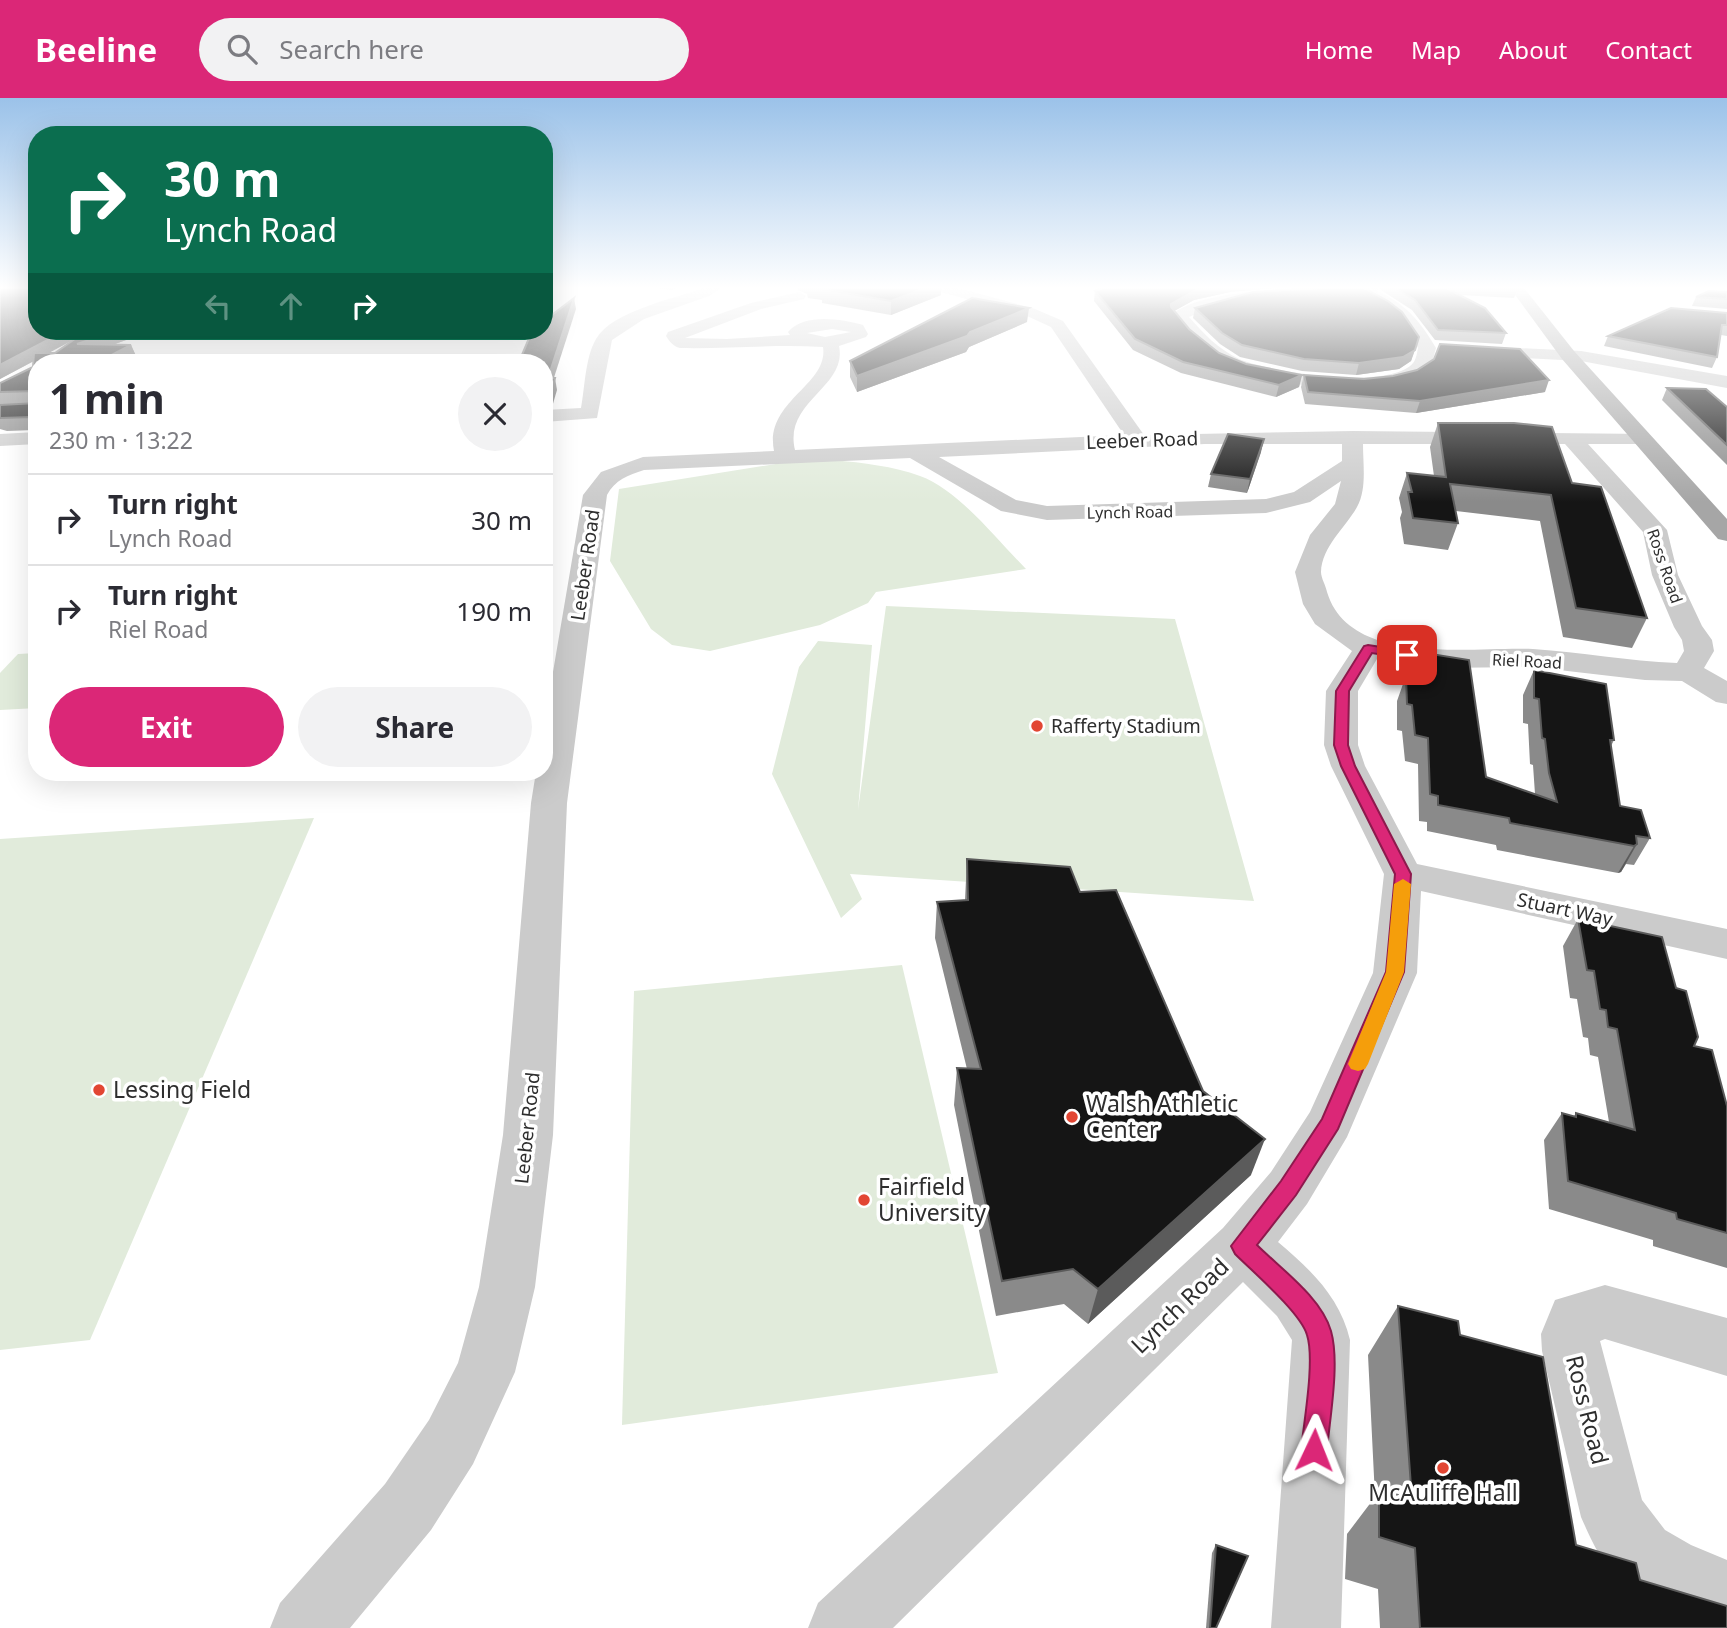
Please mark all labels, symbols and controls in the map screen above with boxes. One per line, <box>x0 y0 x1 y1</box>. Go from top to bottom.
search box <box>199 18 689 81</box>
text: Beeline <box>35 27 157 72</box>
icon: search <box>223 30 261 68</box>
text: Search here <box>279 31 424 67</box>
text: Home <box>1305 33 1373 66</box>
text: Map <box>1411 33 1461 66</box>
text: About <box>1499 33 1567 66</box>
text: Contact <box>1605 33 1692 66</box>
text: 30 m <box>164 145 281 211</box>
icon: right <box>49 154 140 245</box>
text: Lynch Road <box>164 208 337 251</box>
icon: left <box>199 287 237 325</box>
icon: ahead <box>272 287 310 325</box>
icon: right <box>345 287 383 325</box>
text: 1 min <box>49 369 165 426</box>
button: close <box>458 377 532 451</box>
text: 230 m · 13:22 <box>49 424 193 456</box>
street label: Leeber Road <box>1085 425 1199 455</box>
text: Turn right <box>108 486 238 522</box>
street label: Lynch Road <box>1087 500 1173 524</box>
icon: right <box>49 501 87 539</box>
text: 30 m <box>471 502 532 538</box>
street label: Leeber Road <box>564 508 606 622</box>
text: Lynch Road <box>108 522 233 554</box>
street label: Ross Road <box>1642 526 1688 606</box>
text: Turn right <box>108 577 238 613</box>
icon: right <box>49 592 87 630</box>
text: 190 m <box>456 593 532 629</box>
text: Riel Road <box>108 613 208 645</box>
pin <box>1377 625 1437 685</box>
icon: arrive <box>1388 636 1426 674</box>
street label: Riel Road <box>1492 648 1562 674</box>
button: Exit <box>49 687 284 767</box>
button: Share <box>298 687 532 767</box>
place label: Rafferty Stadium <box>1051 713 1201 739</box>
marker: Rafferty Stadium <box>1029 718 1045 734</box>
street label: Stuart Way <box>1515 886 1615 932</box>
street label: Leeber Road <box>508 1071 546 1185</box>
place label: Lessing Field <box>113 1073 251 1105</box>
marker: Lessing Field <box>91 1082 107 1098</box>
place label: Walsh Athletic Center <box>1086 1087 1238 1145</box>
marker: Walsh Athletic Center <box>1064 1109 1080 1125</box>
place label: Fairfield University <box>878 1170 986 1228</box>
marker: Fairfield University <box>856 1192 872 1208</box>
street label: Lynch Road <box>1123 1251 1235 1360</box>
street label: Ross Road <box>1559 1352 1617 1468</box>
position arrow <box>1277 1413 1351 1487</box>
marker: McAuliffe Hall <box>1435 1460 1451 1476</box>
place label: McAuliffe Hall <box>1368 1476 1518 1508</box>

